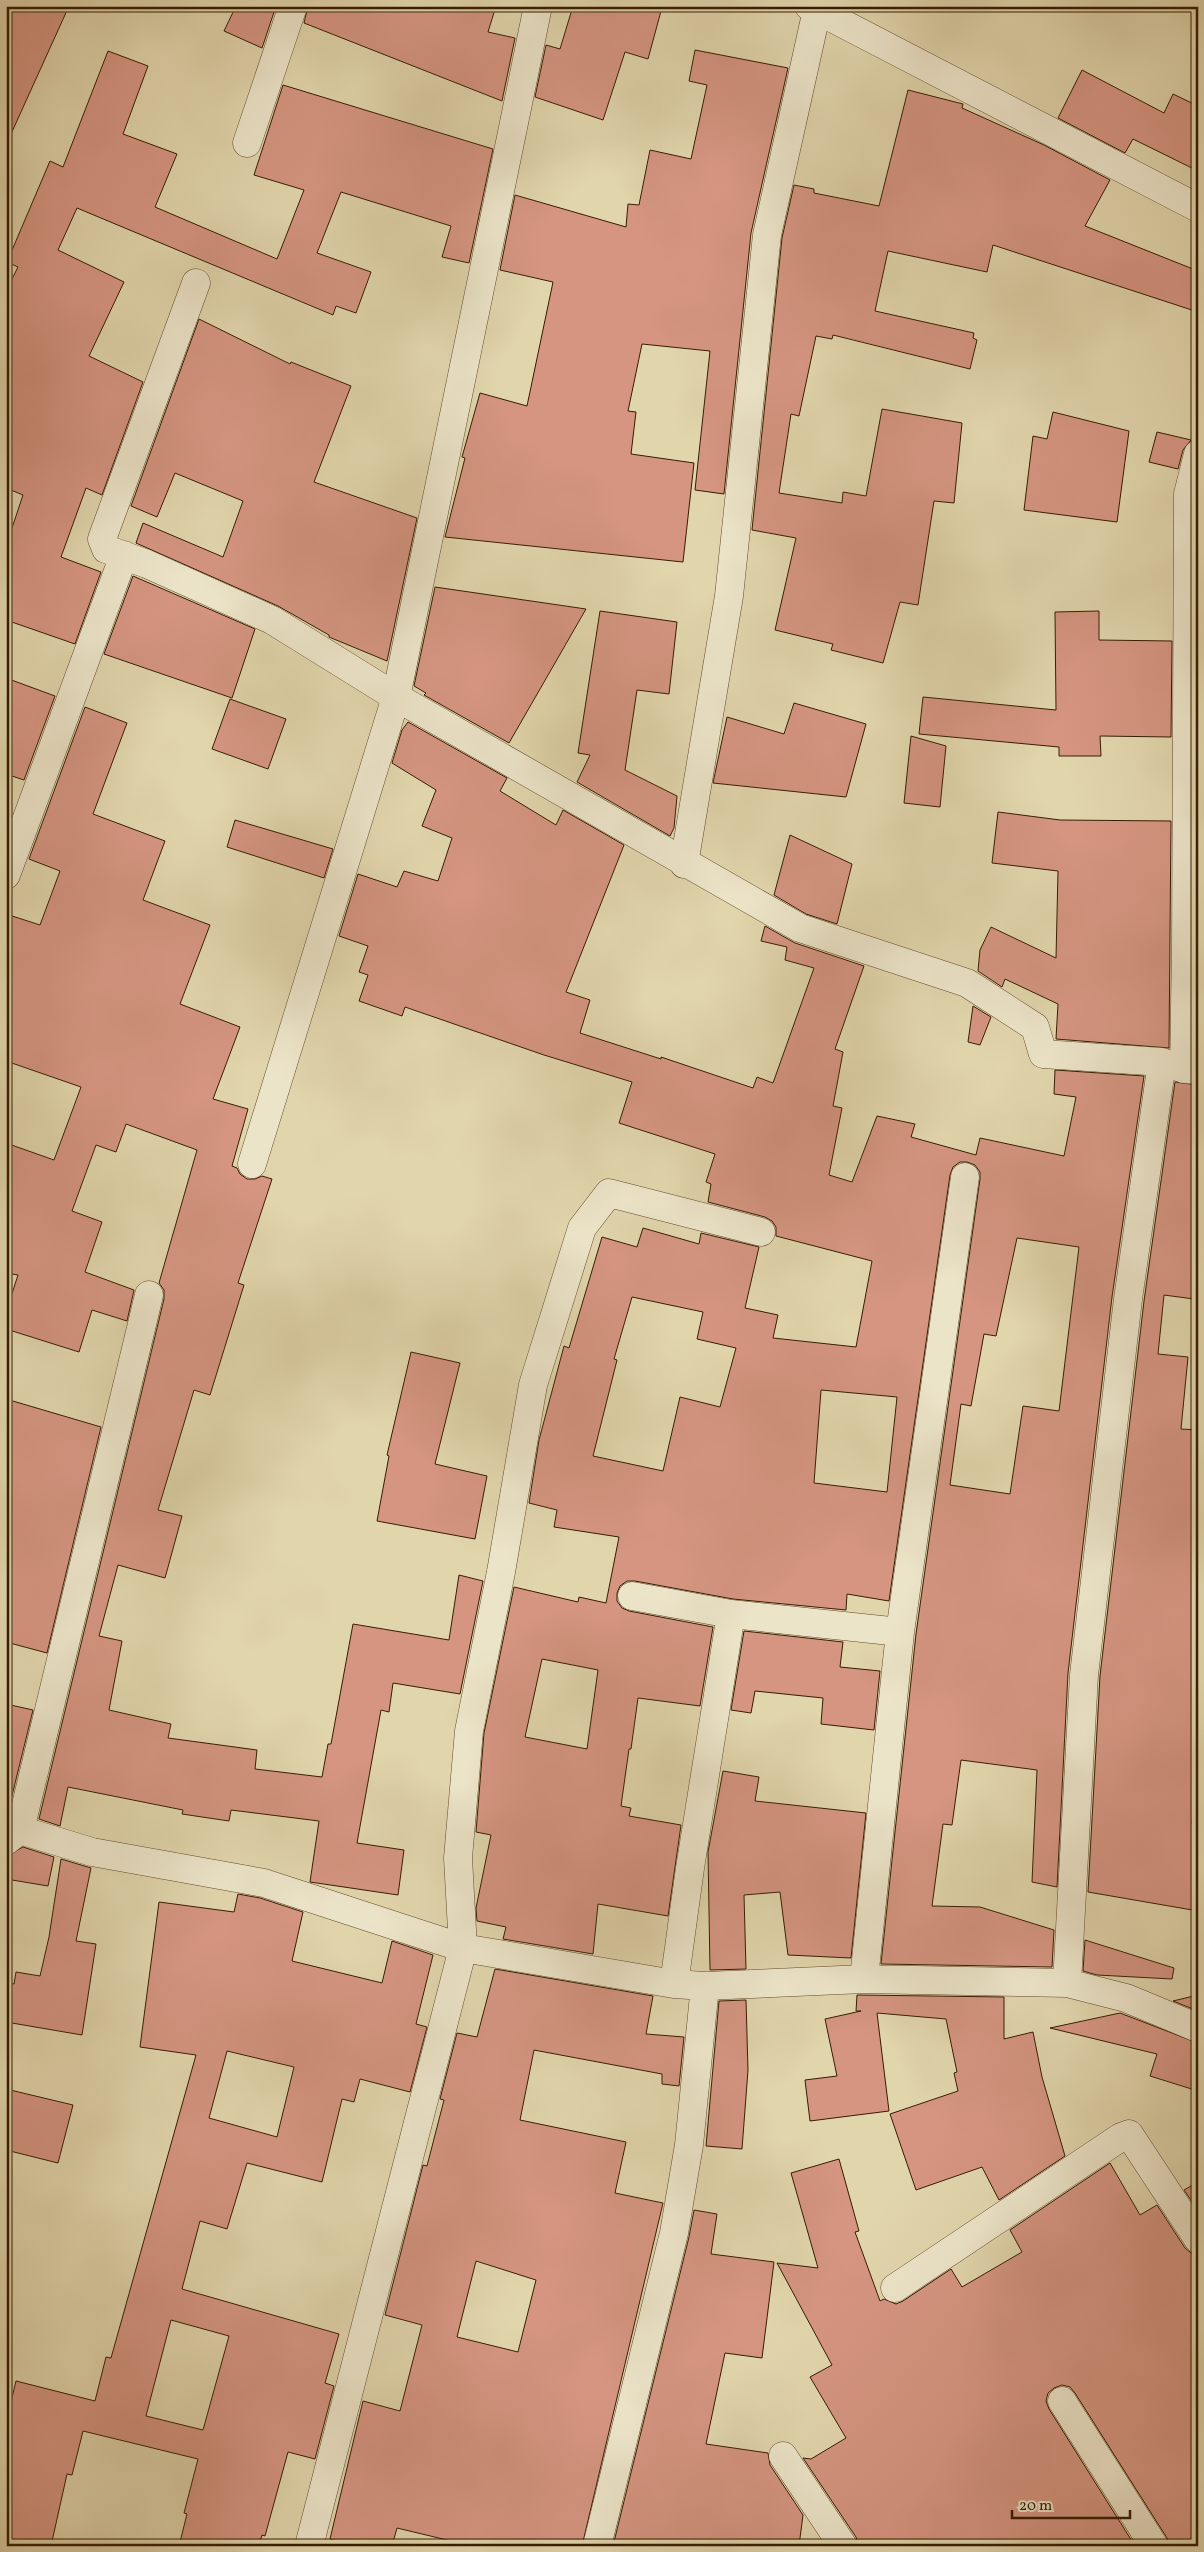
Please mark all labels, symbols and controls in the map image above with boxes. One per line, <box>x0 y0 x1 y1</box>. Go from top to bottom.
scale bar <box>1012 2487 1129 2519</box>
text: 20 m <box>1019 2496 1052 2517</box>

